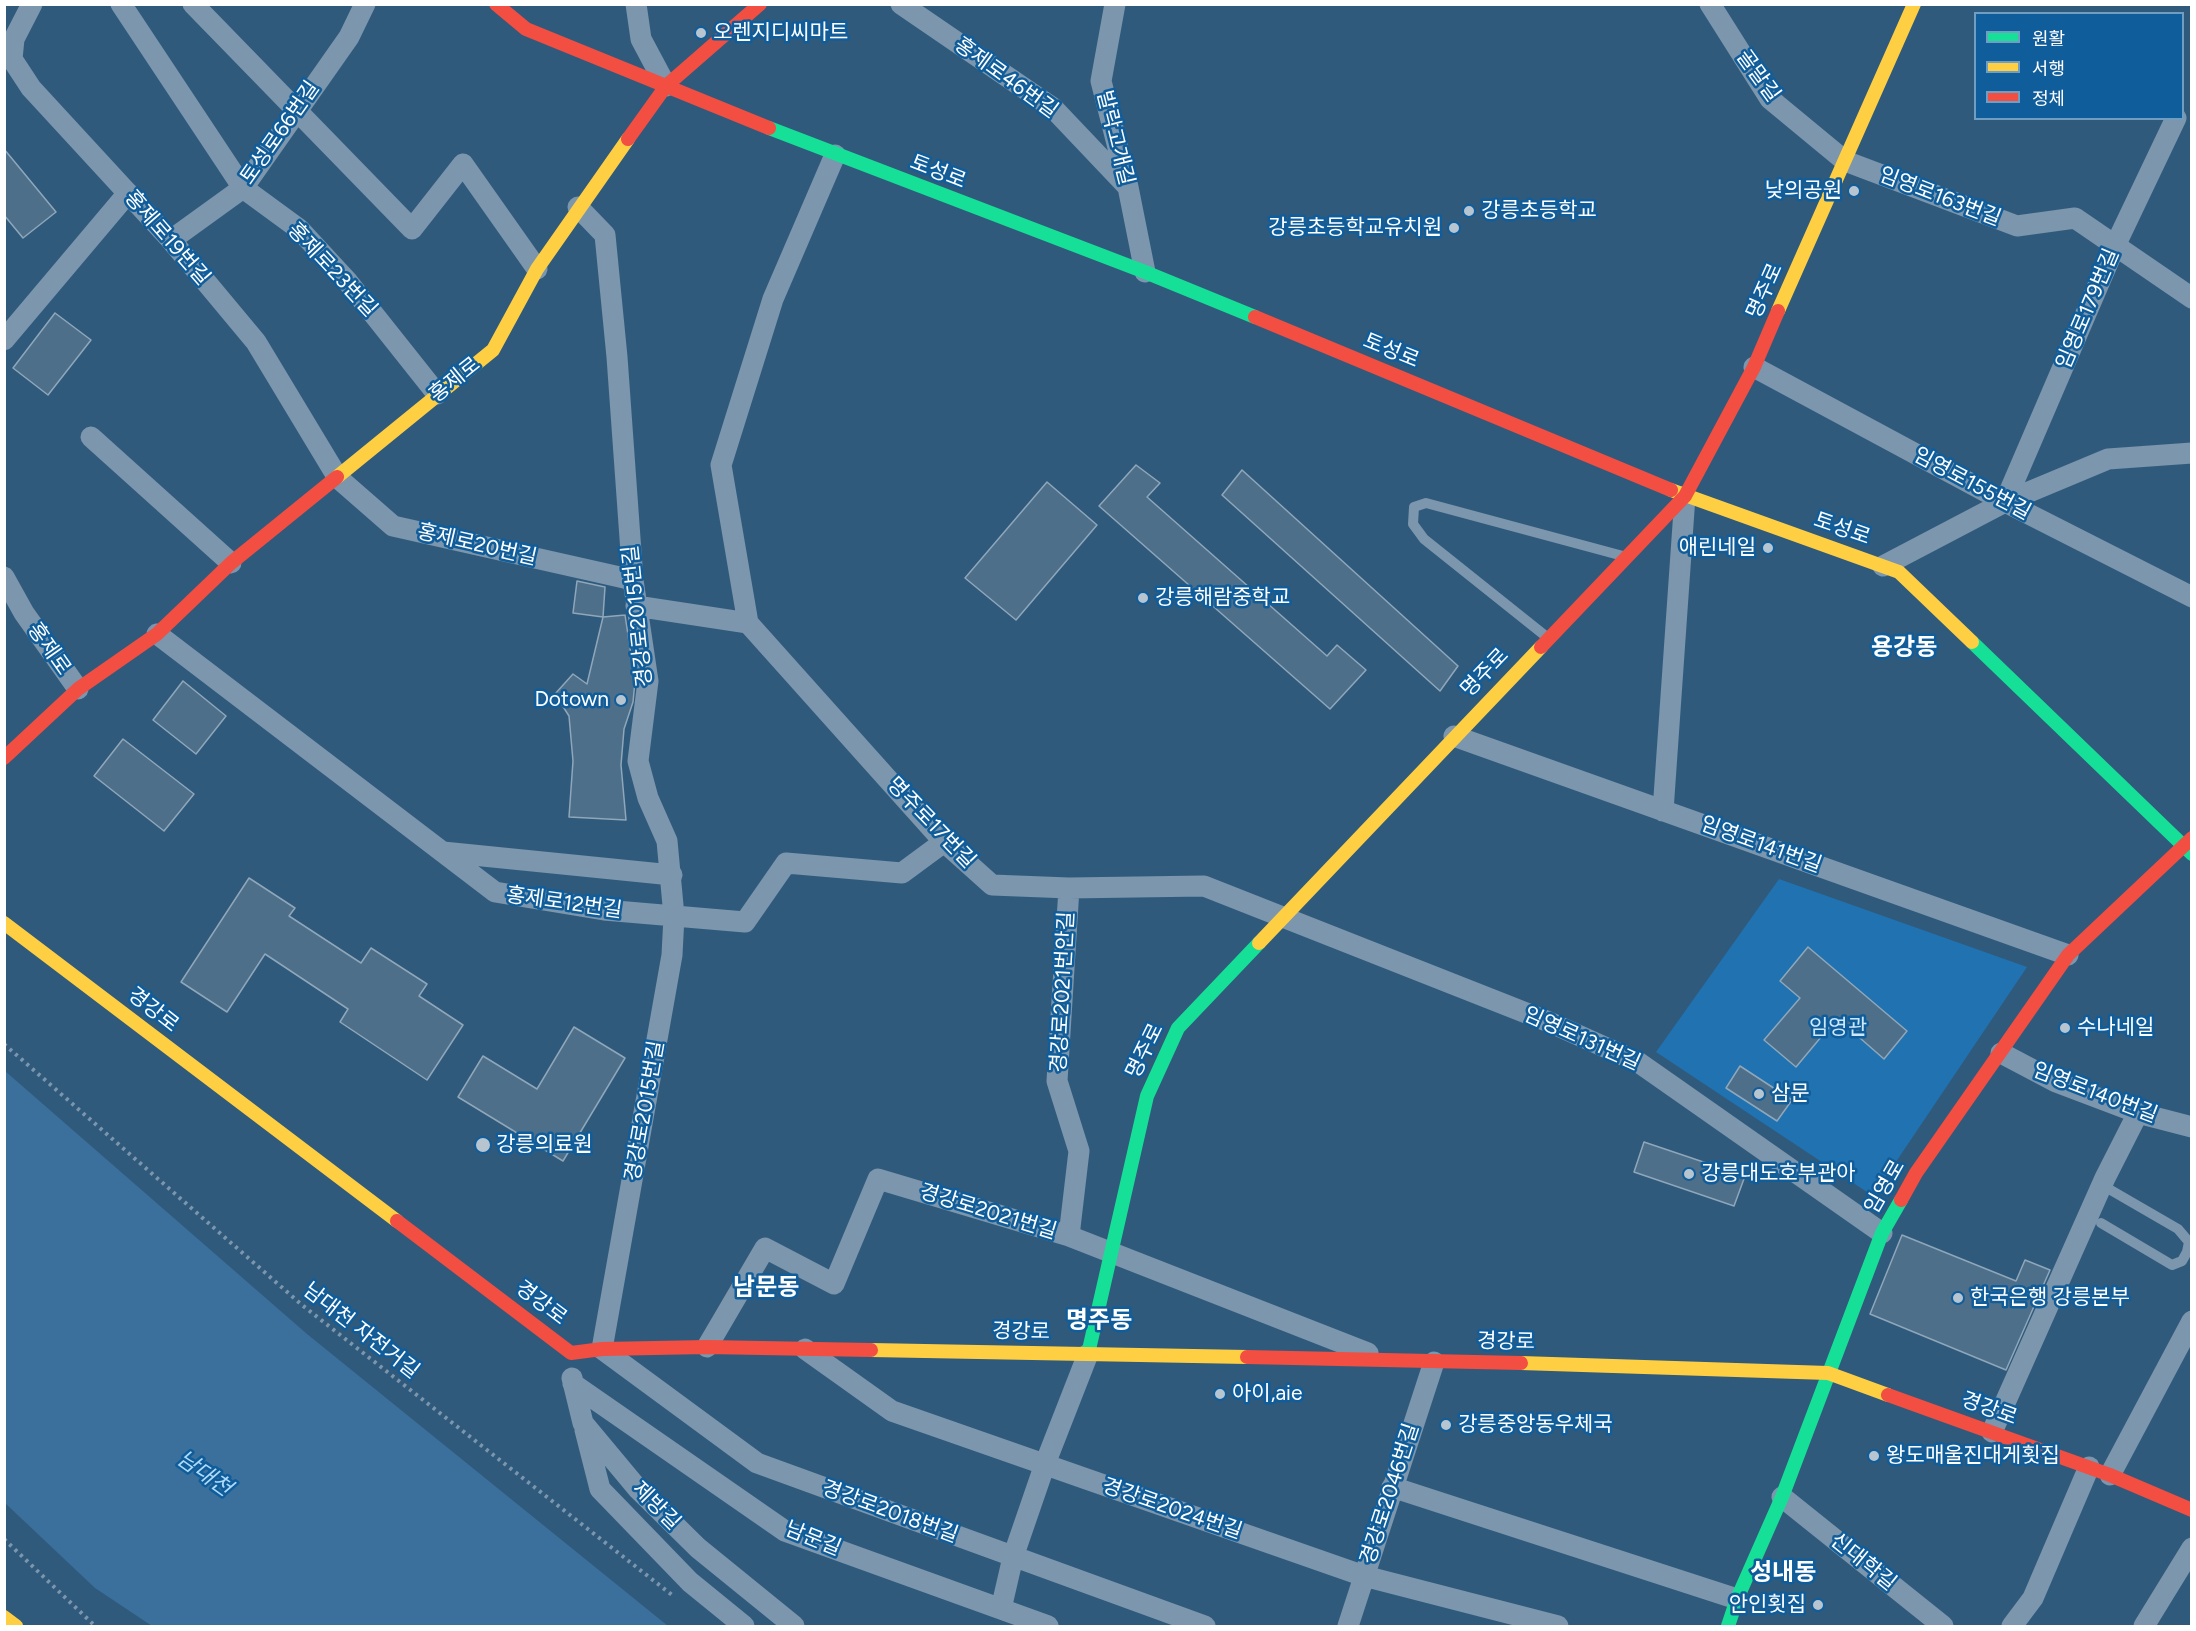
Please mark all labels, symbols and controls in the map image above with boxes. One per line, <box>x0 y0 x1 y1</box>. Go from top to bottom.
legend <box>1974 12 2184 120</box>
place label: 오렌지디씨마트 <box>713 20 848 46</box>
marker: 오렌지디씨마트 <box>694 26 708 40</box>
text: 원활 <box>2032 28 2065 50</box>
street label: 홍제로46번길 <box>949 32 1063 124</box>
street label: 골말길 <box>1731 45 1785 107</box>
text: 서행 <box>2032 58 2065 80</box>
street label: 토성로66번길 <box>235 76 325 190</box>
street label: 발락고개길 <box>1091 88 1139 188</box>
text: 정체 <box>2032 88 2065 110</box>
street label: 토성로 <box>906 150 970 194</box>
street label: 임영로163번길 <box>1875 162 2005 232</box>
place label: 낮의공원 <box>1765 178 1842 204</box>
marker: 낮의공원 <box>1847 184 1861 198</box>
street label: 홍제로19번길 <box>119 186 215 290</box>
place label: 강릉초등학교 <box>1481 198 1597 224</box>
marker: 강릉초등학교 <box>1462 204 1476 218</box>
place label: 강릉초등학교유치원 <box>1268 215 1442 241</box>
street label: 홍제로23번길 <box>282 218 382 322</box>
marker: 강릉초등학교유치원 <box>1447 221 1461 235</box>
street label: 임영로179번길 <box>2051 245 2125 373</box>
street label: 명주로 <box>1742 259 1788 323</box>
street label: 토성로 <box>1359 328 1423 374</box>
street label: 홍제로 <box>425 352 485 408</box>
street label: 임영로155번길 <box>1909 442 2035 526</box>
street label: 토성로 <box>1810 508 1874 550</box>
street label: 홍제로20번길 <box>415 519 539 571</box>
place label: 애린네일 <box>1679 535 1756 561</box>
marker: 애린네일 <box>1761 541 1775 555</box>
street label: 경강로2015번길 <box>618 544 658 688</box>
place label: 강릉해람중학교 <box>1155 585 1290 611</box>
marker: 강릉해람중학교 <box>1136 591 1150 605</box>
street label: 홍제로 <box>22 618 76 680</box>
district label: 용강동 <box>1871 634 1937 662</box>
street label: 명주로 <box>1456 643 1514 703</box>
place label: Dotown <box>534 687 609 713</box>
marker: Dotown <box>614 693 628 707</box>
street label: 명주로17번길 <box>881 772 981 874</box>
street label: 임영로141번길 <box>1697 811 1825 879</box>
street label: 홍제로12번길 <box>504 882 624 924</box>
street label: 경강로2021번안길 <box>1046 911 1080 1073</box>
street label: 경강로 <box>122 982 184 1038</box>
street label: 임영로131번길 <box>1520 1002 1644 1076</box>
park label: 임영관 <box>1809 1015 1867 1041</box>
place label: 수나네일 <box>2077 1015 2154 1041</box>
street label: 명주로 <box>1121 1019 1169 1083</box>
marker: 수나네일 <box>2058 1021 2072 1035</box>
street label: 경강로2015번길 <box>620 1039 670 1183</box>
street label: 임영로140번길 <box>2029 1058 2161 1128</box>
place label: 삼문 <box>1771 1081 1810 1107</box>
marker: 삼문 <box>1752 1087 1766 1101</box>
place label: 강릉의료원 <box>496 1132 593 1158</box>
marker: 강릉의료원 <box>474 1136 492 1154</box>
street label: 임영로 <box>1860 1156 1910 1218</box>
place label: 강릉대도호부관아 <box>1701 1161 1856 1187</box>
marker: 강릉대도호부관아 <box>1682 1167 1696 1181</box>
street label: 경강로2021번길 <box>916 1179 1060 1245</box>
district label: 남문동 <box>733 1274 799 1302</box>
street label: 경강로 <box>510 1275 572 1331</box>
street label: 남대천 자전거길 <box>298 1278 424 1384</box>
place label: 한국은행 강릉본부 <box>1970 1285 2130 1311</box>
marker: 한국은행 강릉본부 <box>1951 1291 1965 1305</box>
district label: 명주동 <box>1066 1307 1132 1335</box>
street label: 경강로 <box>992 1319 1050 1345</box>
street label: 경강로 <box>1477 1329 1535 1355</box>
place label: 아이,aie <box>1232 1381 1302 1407</box>
marker: 아이,aie <box>1213 1387 1227 1401</box>
street label: 경강로 <box>1957 1387 2021 1431</box>
place label: 강릉중앙동우체국 <box>1458 1412 1613 1438</box>
marker: 강릉중앙동우체국 <box>1439 1418 1453 1432</box>
street label: 경강로2046번길 <box>1355 1420 1425 1568</box>
place label: 왕도매울진대게횟집 <box>1886 1443 2060 1469</box>
water label: 남대천 <box>172 1446 236 1502</box>
marker: 왕도매울진대게횟집 <box>1867 1449 1881 1463</box>
street label: 경강로2024번길 <box>1099 1473 1245 1545</box>
street label: 경강로2018번길 <box>818 1476 962 1548</box>
street label: 제방길 <box>627 1477 685 1535</box>
street label: 남문길 <box>781 1516 845 1562</box>
street label: 신대학길 <box>1825 1528 1901 1596</box>
district label: 성내동 <box>1750 1559 1816 1587</box>
place label: 안인횟집 <box>1729 1592 1806 1618</box>
marker: 안인횟집 <box>1811 1598 1825 1612</box>

